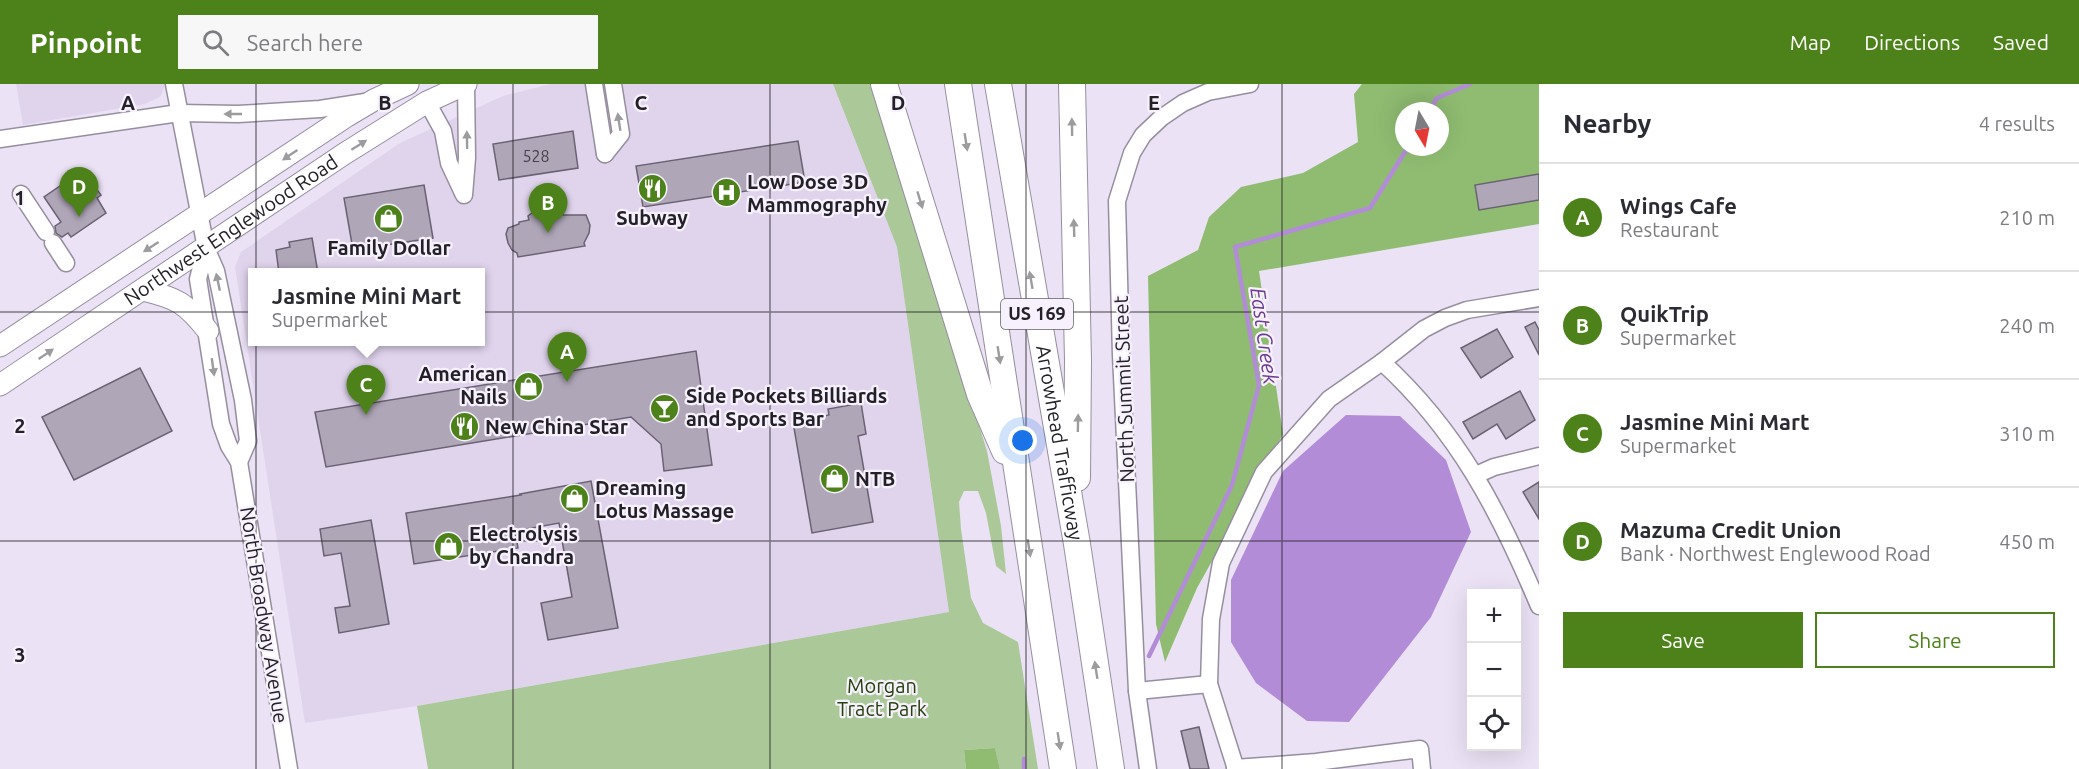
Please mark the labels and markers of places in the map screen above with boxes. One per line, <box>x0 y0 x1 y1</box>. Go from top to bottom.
pin: D <box>60 168 98 217</box>
place label: Low Dose 3D Mammography <box>747 170 887 216</box>
restaurant icon: Subway <box>636 172 668 204</box>
hospital icon: Low Dose 3D Mammography <box>710 177 742 209</box>
pin: B <box>528 184 568 233</box>
shop icon: Family Dollar <box>373 202 405 234</box>
place label: Subway <box>616 206 688 229</box>
place label: Family Dollar <box>327 236 452 259</box>
pin: A <box>548 332 586 382</box>
place label: American Nails <box>418 362 507 408</box>
pin: C <box>346 366 386 415</box>
shop icon: American Nails <box>512 370 544 402</box>
place label: Side Pockets Billiards and Sports Bar <box>686 384 887 430</box>
bar icon: Side Pockets Billiards and Sports Bar <box>649 392 681 424</box>
restaurant icon: New China Star <box>448 411 480 443</box>
place label: New China Star <box>485 415 629 438</box>
shop icon: NTB <box>818 463 850 495</box>
place label: NTB <box>855 467 895 490</box>
place label: Dreaming Lotus Massage <box>595 476 734 522</box>
shop icon: Dreaming Lotus Massage <box>558 483 590 515</box>
place label: Electrolysis by Chandra <box>469 522 578 568</box>
shop icon: Electrolysis by Chandra <box>432 530 464 562</box>

